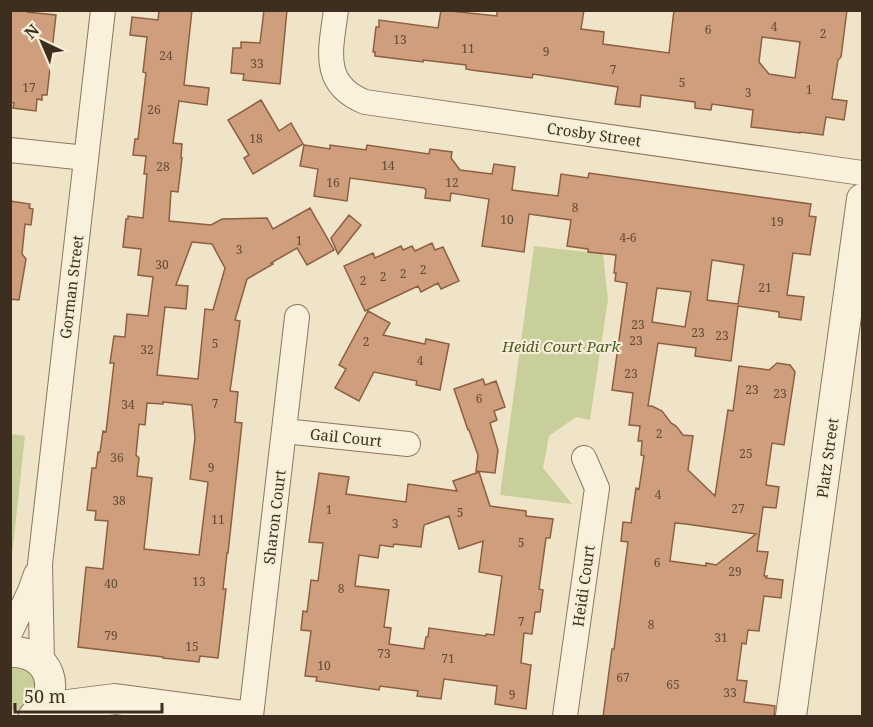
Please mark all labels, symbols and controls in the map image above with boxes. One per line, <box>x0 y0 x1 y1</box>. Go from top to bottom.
north arrow <box>12 12 72 72</box>
house number: 4 <box>771 18 778 35</box>
text: N <box>19 19 44 44</box>
house number: 6 <box>705 21 712 38</box>
house number: 2 <box>820 25 826 42</box>
house number: 13 <box>393 31 407 48</box>
house number: 11 <box>461 40 475 57</box>
house number: 9 <box>543 43 549 60</box>
house number: 24 <box>159 47 173 64</box>
house number: 33 <box>250 55 264 72</box>
house number: 7 <box>610 61 617 78</box>
house number: 5 <box>679 74 685 91</box>
house number: 17 <box>22 79 36 96</box>
house number: 1 <box>806 81 812 98</box>
house number: 3 <box>745 84 752 101</box>
house number: 26 <box>147 101 161 118</box>
street label: Crosby Street <box>546 117 642 151</box>
house number: 18 <box>249 130 263 147</box>
house number: 14 <box>381 157 395 174</box>
house number: 28 <box>156 158 170 175</box>
house number: 16 <box>326 174 340 191</box>
house number: 12 <box>445 174 459 191</box>
house number: 8 <box>572 199 579 216</box>
house number: 10 <box>500 211 514 228</box>
house number: 19 <box>770 213 784 230</box>
house number: 4-6 <box>619 229 637 246</box>
house number: 1 <box>296 232 302 249</box>
street label: Gorman Street <box>55 234 87 340</box>
house number: 3 <box>236 241 243 258</box>
house number: 30 <box>155 256 169 273</box>
house number: 2 <box>420 261 426 278</box>
house number: 2 <box>400 265 406 282</box>
house number: 2 <box>380 268 386 285</box>
house number: 2 <box>360 272 366 289</box>
house number: 21 <box>758 279 772 296</box>
house number: 23 <box>631 316 645 333</box>
house number: 23 <box>691 324 705 341</box>
house number: 23 <box>715 327 729 344</box>
house number: 23 <box>629 332 643 349</box>
house number: 2 <box>363 333 369 350</box>
house number: 5 <box>212 335 218 352</box>
park label: Heidi Court Park <box>501 336 620 356</box>
house number: 32 <box>140 341 154 358</box>
house number: 4 <box>417 352 424 369</box>
house number: 23 <box>624 365 638 382</box>
house number: 23 <box>745 381 759 398</box>
house number: 23 <box>773 385 787 402</box>
house number: 6 <box>476 390 483 407</box>
house number: 7 <box>212 395 219 412</box>
house number: 34 <box>121 396 135 413</box>
street label: Platz Street <box>811 417 843 499</box>
street label: Gail Court <box>309 423 383 451</box>
house number: 2 <box>656 425 662 442</box>
house number: 25 <box>739 445 753 462</box>
house number: 36 <box>110 449 124 466</box>
house number: 9 <box>208 459 214 476</box>
street label: Sharon Court <box>258 469 290 565</box>
house number: 4 <box>655 486 662 503</box>
house number: 38 <box>112 492 126 509</box>
house number: 27 <box>731 500 745 517</box>
house number: 1 <box>326 501 332 518</box>
house number: 5 <box>457 504 463 521</box>
house number: 11 <box>211 511 225 528</box>
house number: 3 <box>392 515 399 532</box>
house number: 5 <box>518 534 524 551</box>
street label: Heidi Court <box>567 544 599 628</box>
house number: 6 <box>654 554 661 571</box>
house number: 29 <box>728 563 742 580</box>
house number: 13 <box>192 573 206 590</box>
house number: 40 <box>104 575 118 592</box>
house number: 8 <box>338 580 345 597</box>
house number: 7 <box>518 613 525 630</box>
house number: 8 <box>648 616 655 633</box>
house number: 79 <box>104 627 118 644</box>
house number: 31 <box>714 629 728 646</box>
house number: 15 <box>185 638 199 655</box>
house number: 73 <box>377 645 391 662</box>
house number: 71 <box>441 650 455 667</box>
house number: 10 <box>317 657 331 674</box>
house number: 67 <box>616 669 630 686</box>
scale bar <box>15 676 162 714</box>
house number: 65 <box>666 676 680 693</box>
text: 50 m <box>24 684 66 708</box>
house number: 33 <box>723 684 737 701</box>
house number: 9 <box>509 686 515 703</box>

